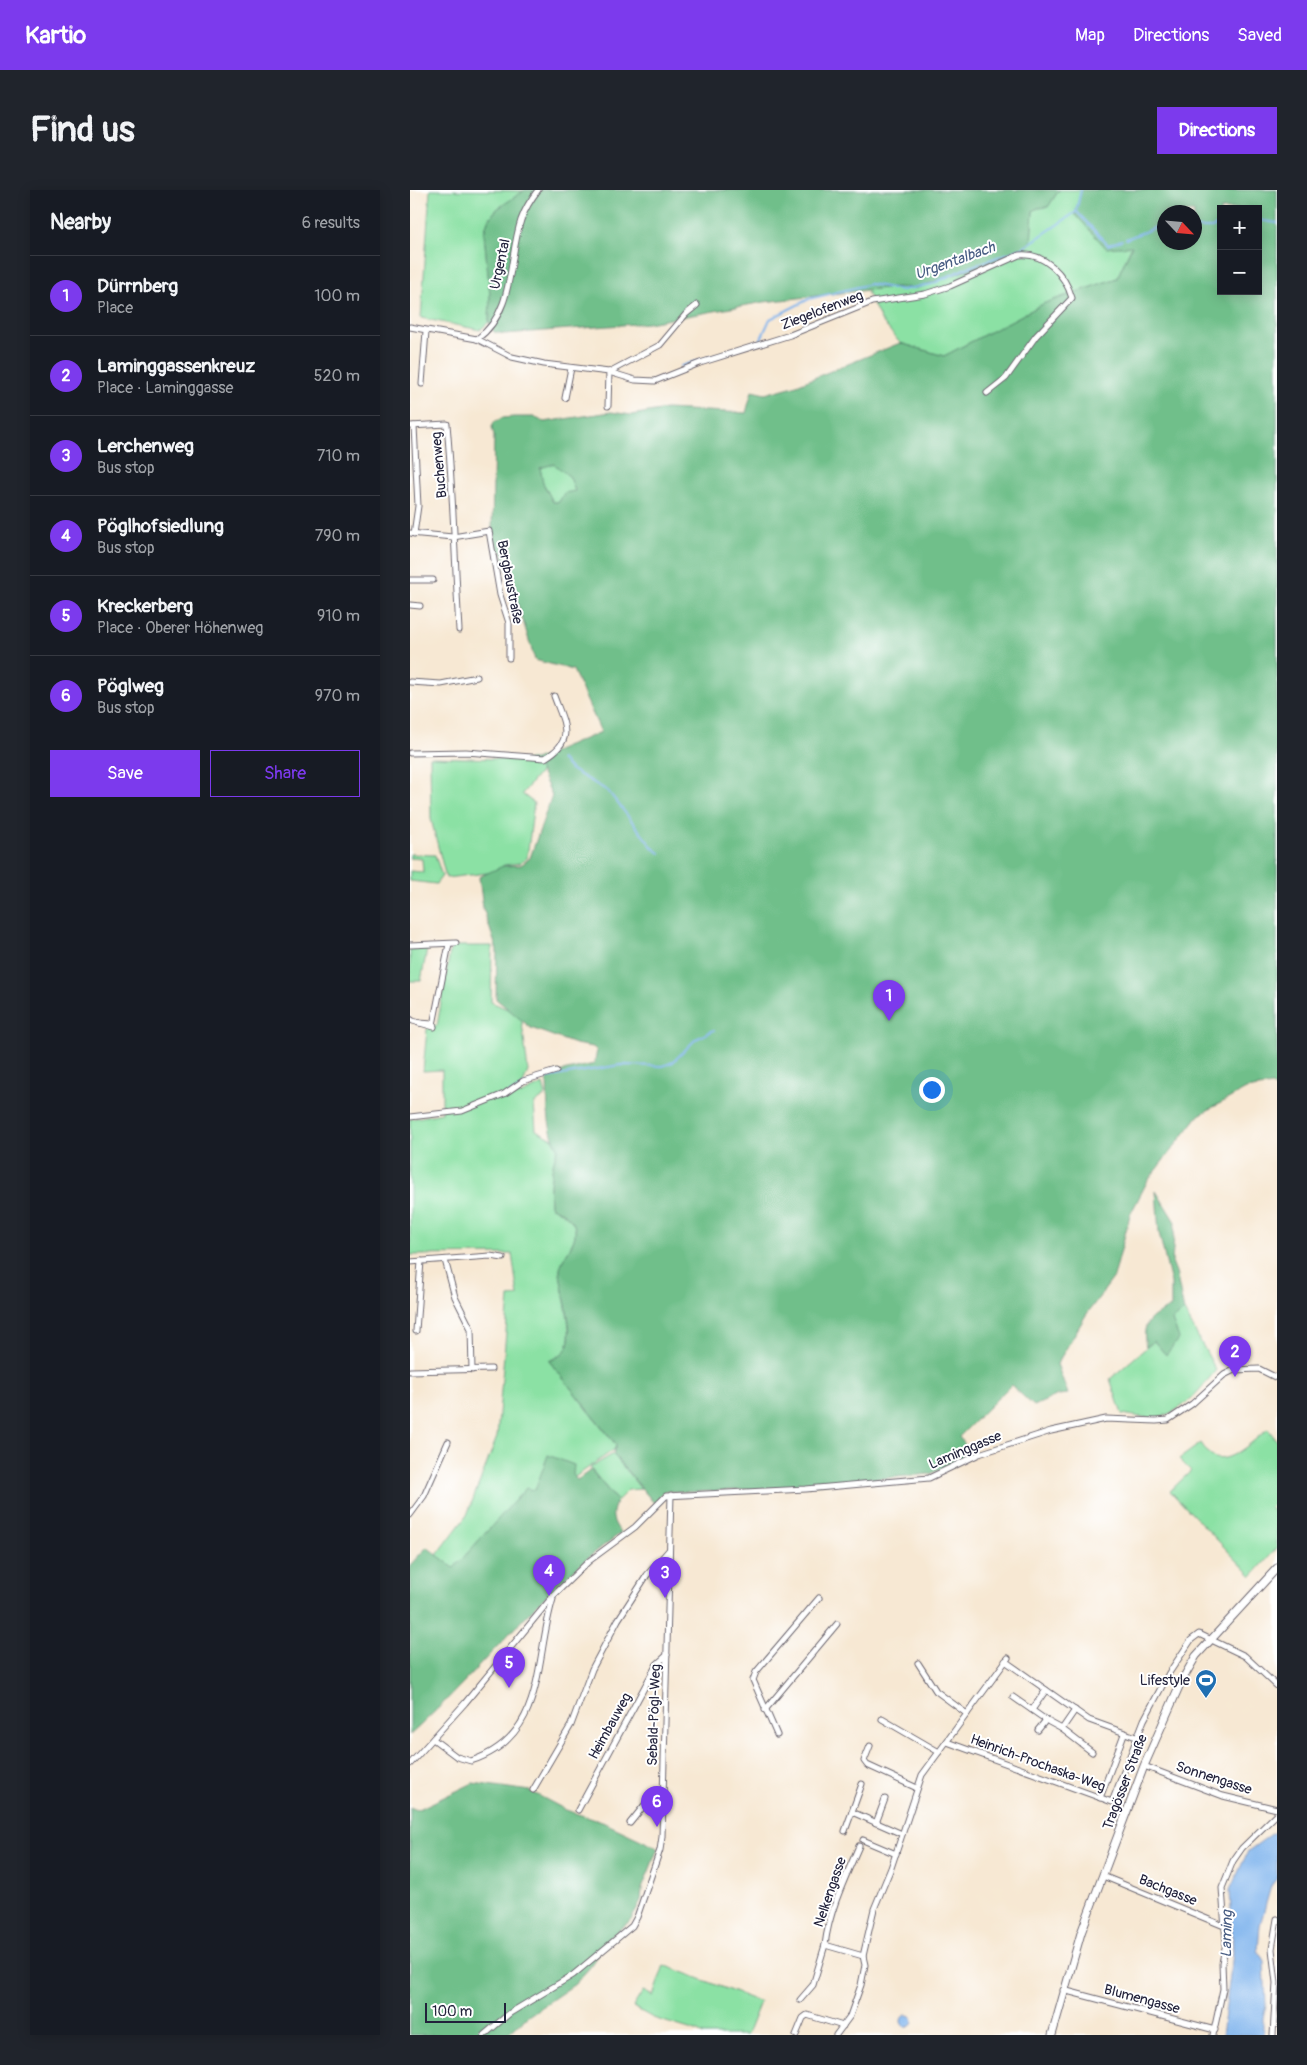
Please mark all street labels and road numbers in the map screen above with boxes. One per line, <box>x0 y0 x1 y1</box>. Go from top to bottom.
street label: Urgental <box>486 237 514 291</box>
street label: Ziegelofenweg <box>779 287 865 333</box>
street label: Buchenweg <box>428 431 450 499</box>
street label: Bergbaustraße <box>494 539 526 625</box>
street label: Laminggasse <box>926 1427 1004 1473</box>
street label: Sebald-Pögl-Weg <box>644 1664 664 1766</box>
street label: Heimbauweg <box>585 1690 635 1762</box>
street label: Heinrich-Prochaska-Weg <box>968 1731 1108 1795</box>
street label: Tragösser Straße <box>1099 1732 1151 1832</box>
street label: Sonnengasse <box>1174 1758 1254 1798</box>
street label: Nelkengasse <box>810 1855 850 1929</box>
street label: Bachgasse <box>1136 1871 1200 1909</box>
street label: Blumengasse <box>1102 1981 1182 2017</box>

